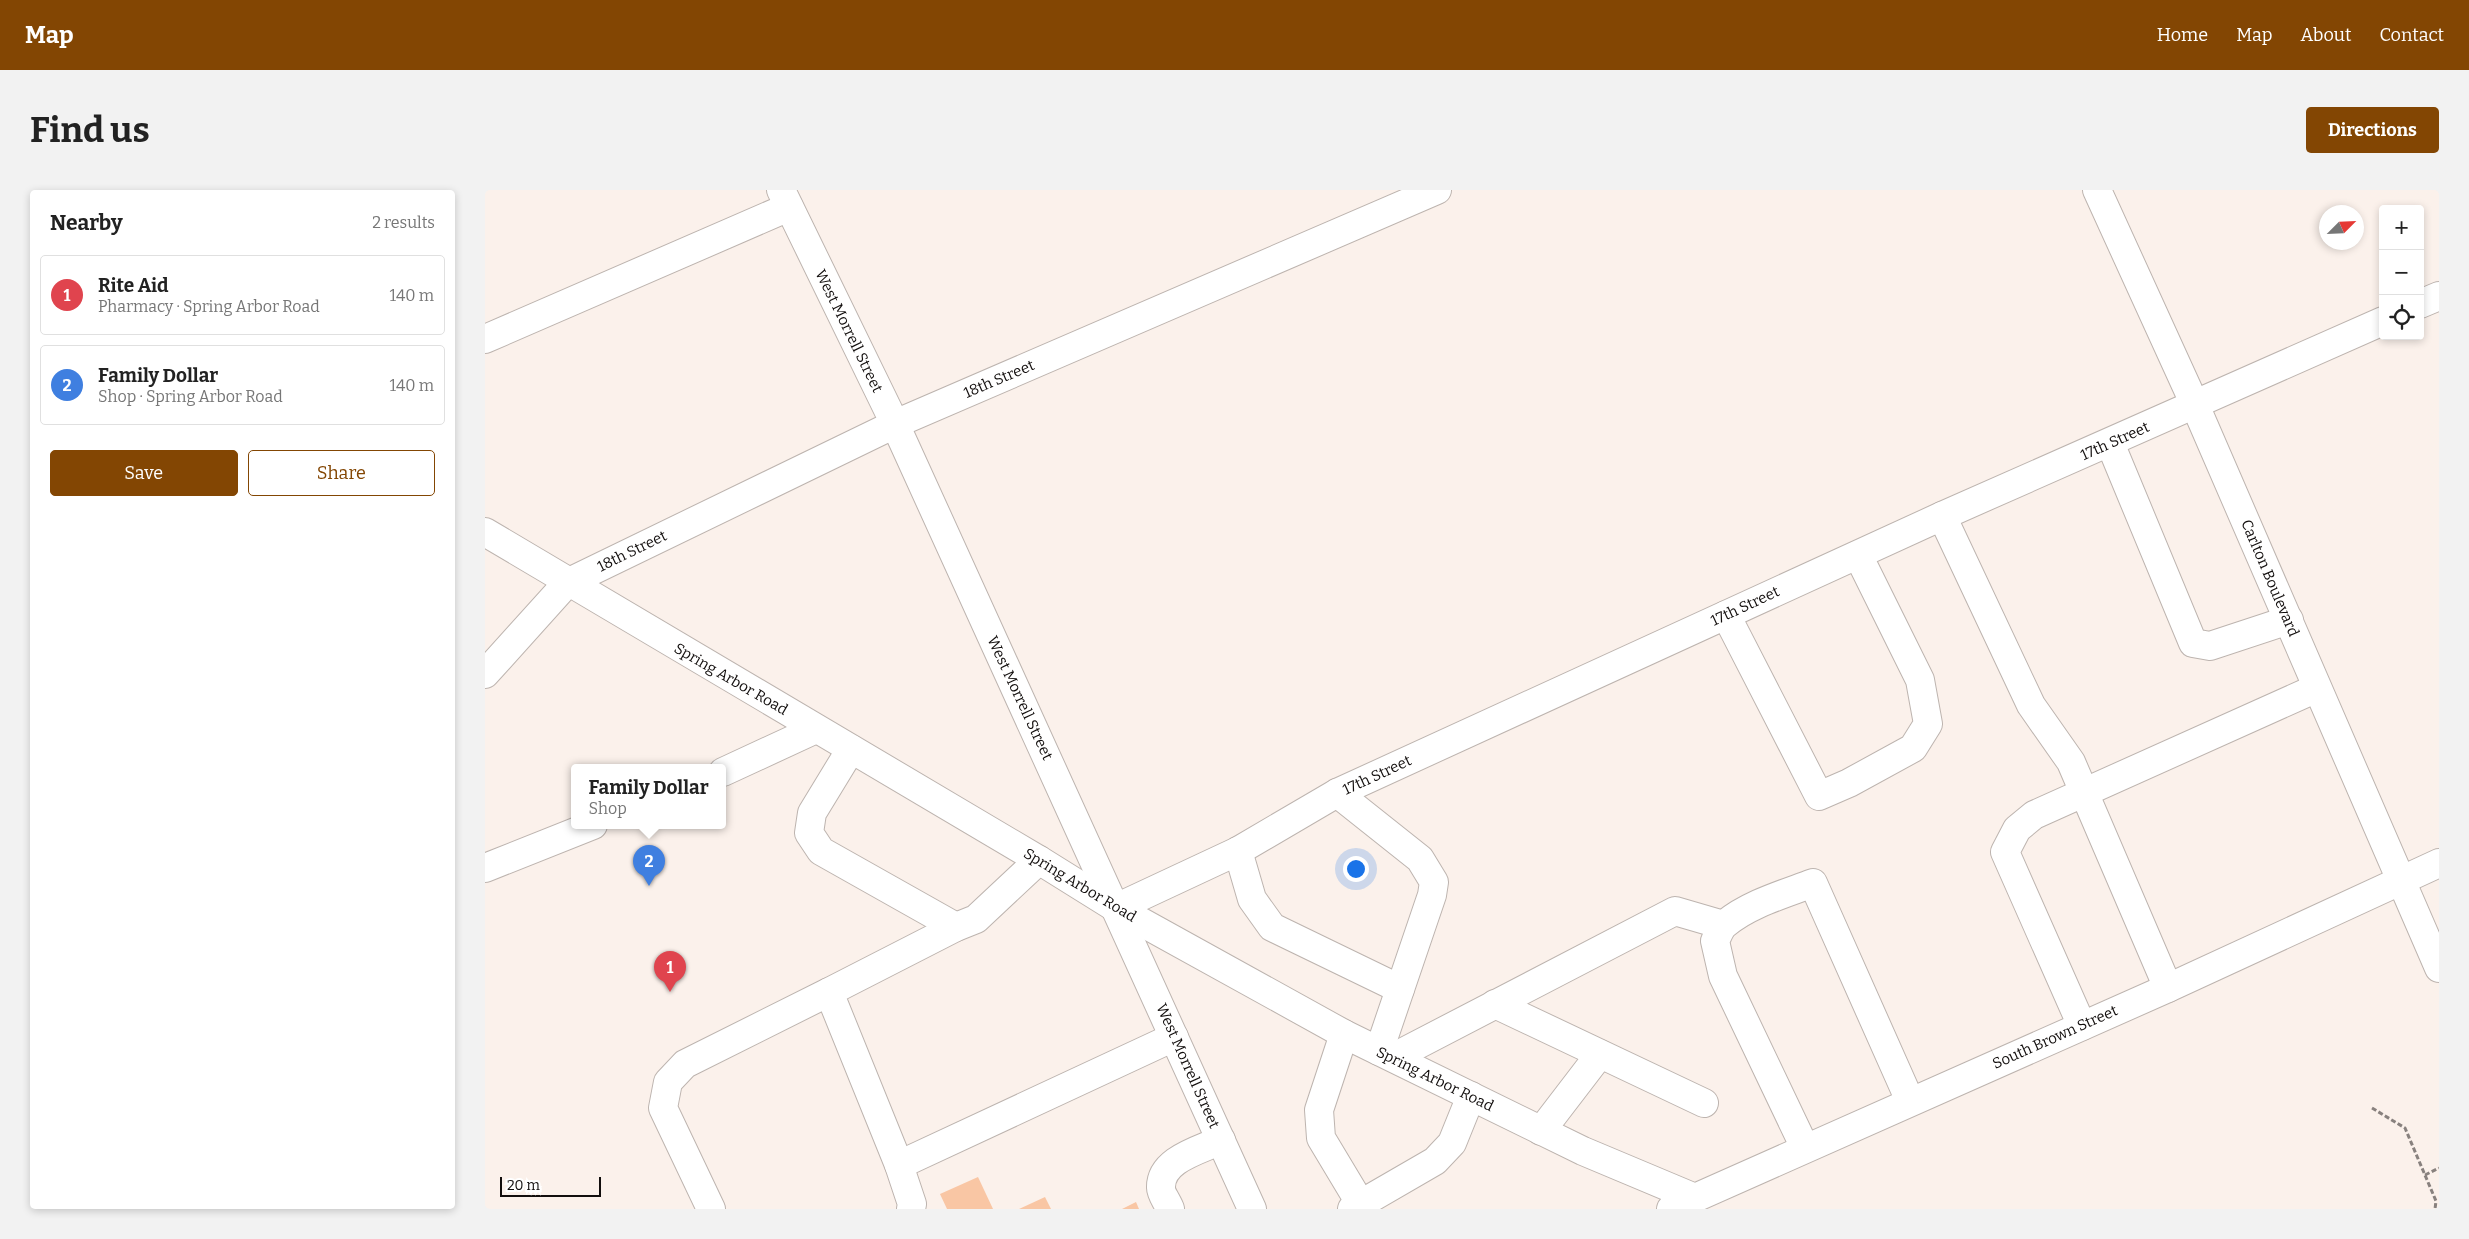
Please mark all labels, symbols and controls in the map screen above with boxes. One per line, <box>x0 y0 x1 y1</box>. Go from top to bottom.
text: Map <box>25 21 74 49</box>
text: Home <box>2157 24 2208 46</box>
text: Map <box>2236 24 2272 46</box>
text: About <box>2300 24 2351 46</box>
text: Contact <box>2379 24 2444 46</box>
button: Directions <box>2306 107 2439 153</box>
text: Find us <box>30 109 150 151</box>
north arrow <box>2319 205 2364 250</box>
map controls <box>2379 205 2424 340</box>
button: + <box>2379 205 2424 250</box>
text: Nearby <box>50 210 123 236</box>
text: 2 results <box>372 213 435 232</box>
button: − <box>2379 250 2424 295</box>
street label: West Morrell Street <box>811 267 887 396</box>
text: Rite Aid <box>98 274 169 297</box>
text: 1 <box>64 286 70 305</box>
text: 140 m <box>389 286 434 305</box>
button: locate <box>2379 295 2424 340</box>
text: Pharmacy · Spring Arbor Road <box>98 297 320 316</box>
street label: 18th Street <box>961 356 1038 402</box>
text: Family Dollar <box>98 364 218 387</box>
text: 2 <box>62 376 72 395</box>
text: 140 m <box>389 376 434 395</box>
text: Shop · Spring Arbor Road <box>98 387 283 406</box>
street label: 17th Street <box>2078 418 2153 464</box>
button: Save <box>50 450 238 496</box>
button: Share <box>248 450 435 496</box>
street label: Carlton Boulevard <box>2237 517 2303 639</box>
street label: 18th Street <box>594 526 670 576</box>
street label: 17th Street <box>1708 582 1783 630</box>
street label: West Morrell Street <box>983 633 1057 763</box>
street label: Spring Arbor Road <box>671 639 791 719</box>
street label: 17th Street <box>1340 751 1415 799</box>
popup <box>571 764 726 829</box>
text: Family Dollar <box>588 776 709 799</box>
text: Shop <box>588 799 627 818</box>
street label: Spring Arbor Road <box>1020 844 1140 926</box>
pin: 2 <box>633 845 665 886</box>
your location <box>1343 856 1369 882</box>
pin: 1 <box>654 951 686 992</box>
street label: West Morrell Street <box>1152 1001 1224 1132</box>
street label: South Brown Street <box>1990 1001 2121 1073</box>
street label: Spring Arbor Road <box>1373 1043 1497 1115</box>
scale bar <box>500 1174 601 1197</box>
text: 20 m <box>507 1177 540 1194</box>

